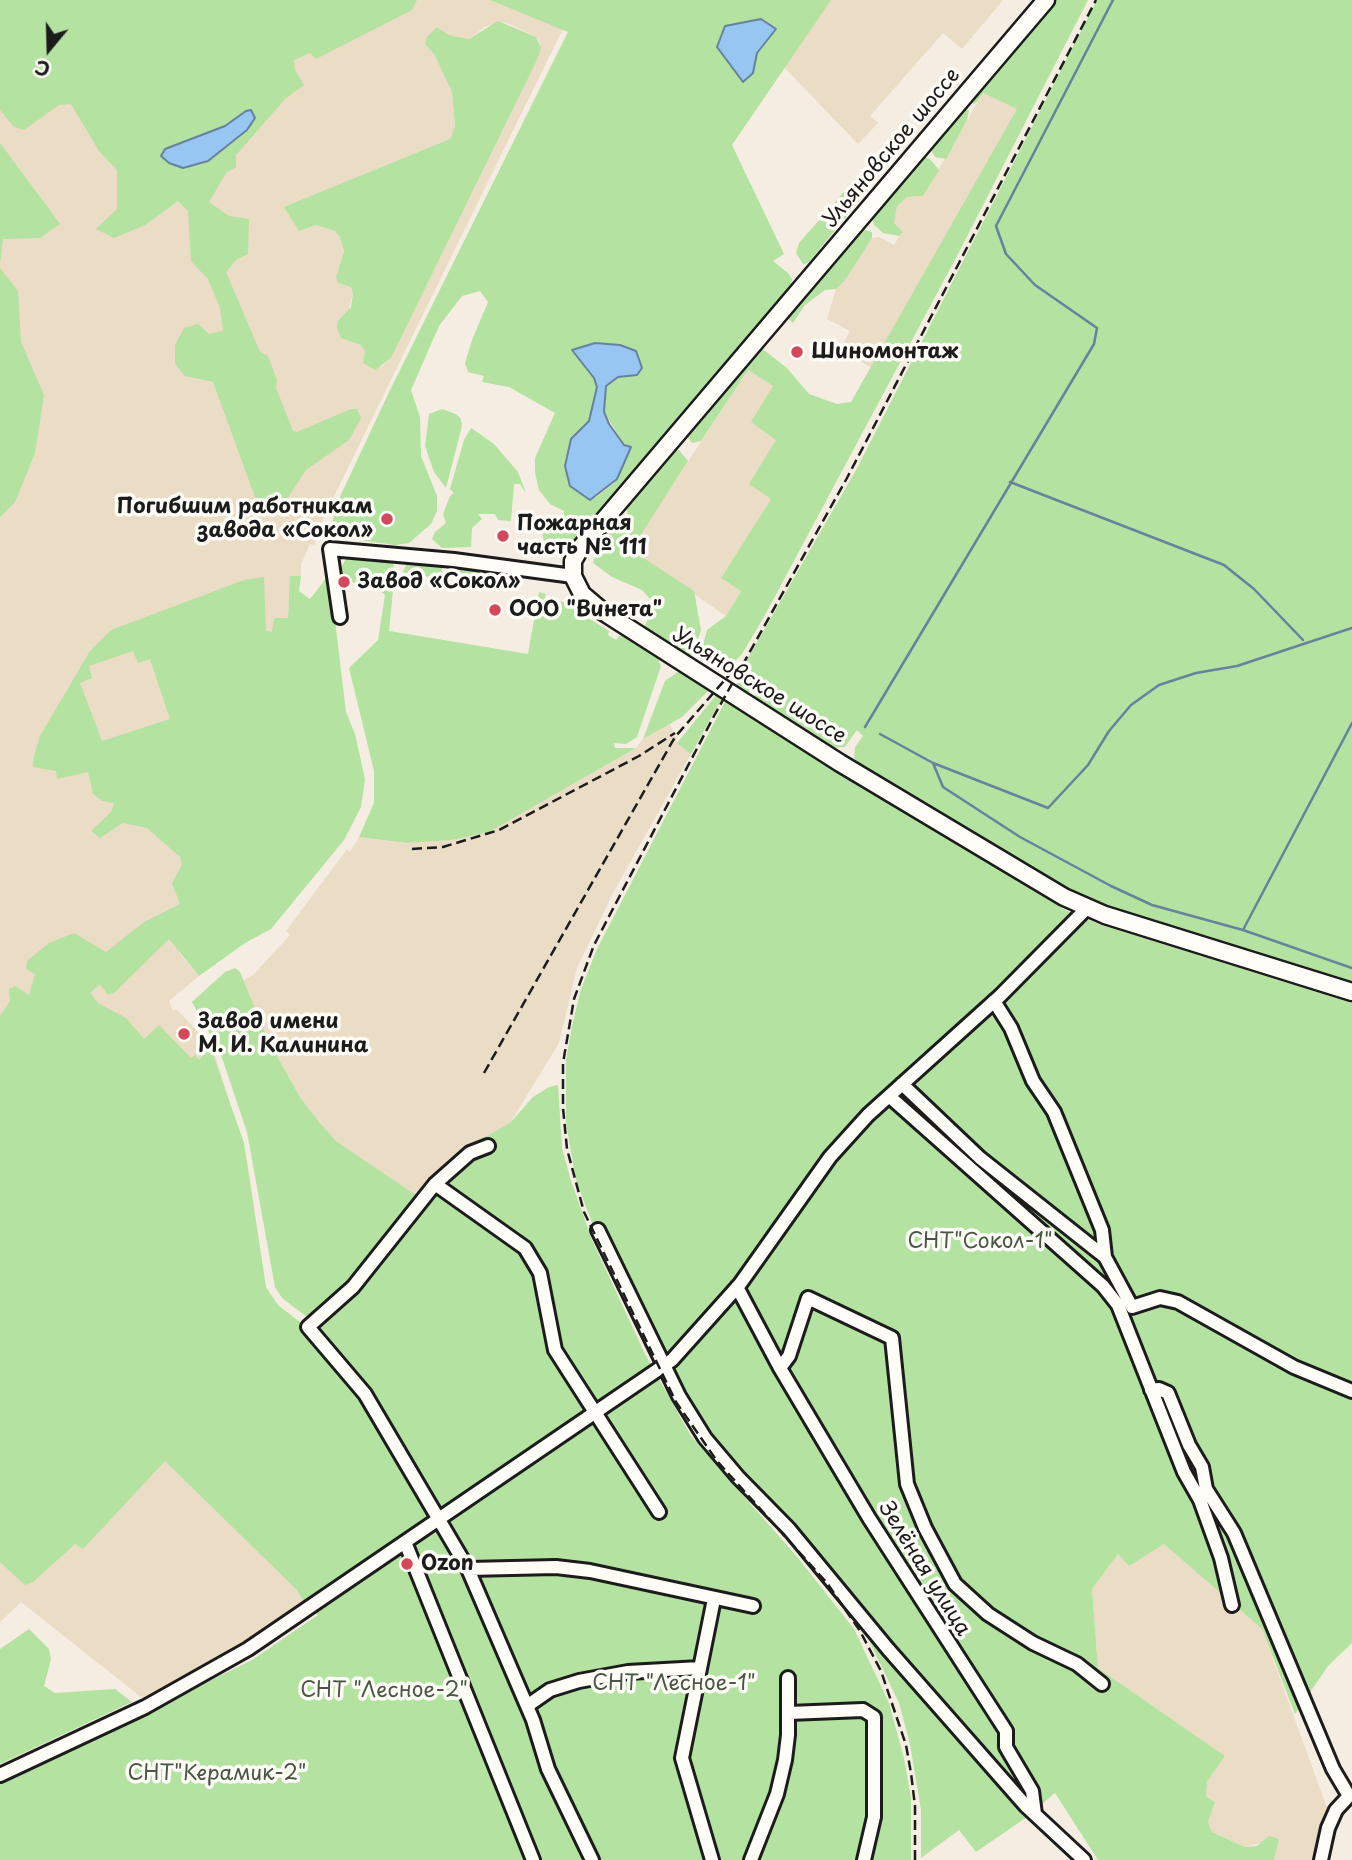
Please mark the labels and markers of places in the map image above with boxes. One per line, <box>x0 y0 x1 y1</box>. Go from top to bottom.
place label: Шиномонтаж <box>811 339 958 365</box>
marker: Шиномонтаж <box>789 344 805 360</box>
place label: Погибшим работникам завода «Сокол» <box>117 494 373 544</box>
marker: Погибшим работникам завода «Сокол» <box>379 511 395 527</box>
place label: Пожарная часть № 111 <box>517 511 647 561</box>
marker: Пожарная часть № 111 <box>495 528 511 544</box>
place label: Завод «Сокол» <box>358 569 520 595</box>
marker: Завод «Сокол» <box>336 574 352 590</box>
place label: ООО "Винета" <box>509 597 662 623</box>
marker: ООО "Винета" <box>487 602 503 618</box>
place label: Завод имени М. И. Калинина <box>198 1009 368 1059</box>
marker: Завод имени М. И. Калинина <box>176 1026 192 1042</box>
place label: Ozon <box>421 1551 474 1577</box>
marker: Ozon <box>399 1556 415 1572</box>

